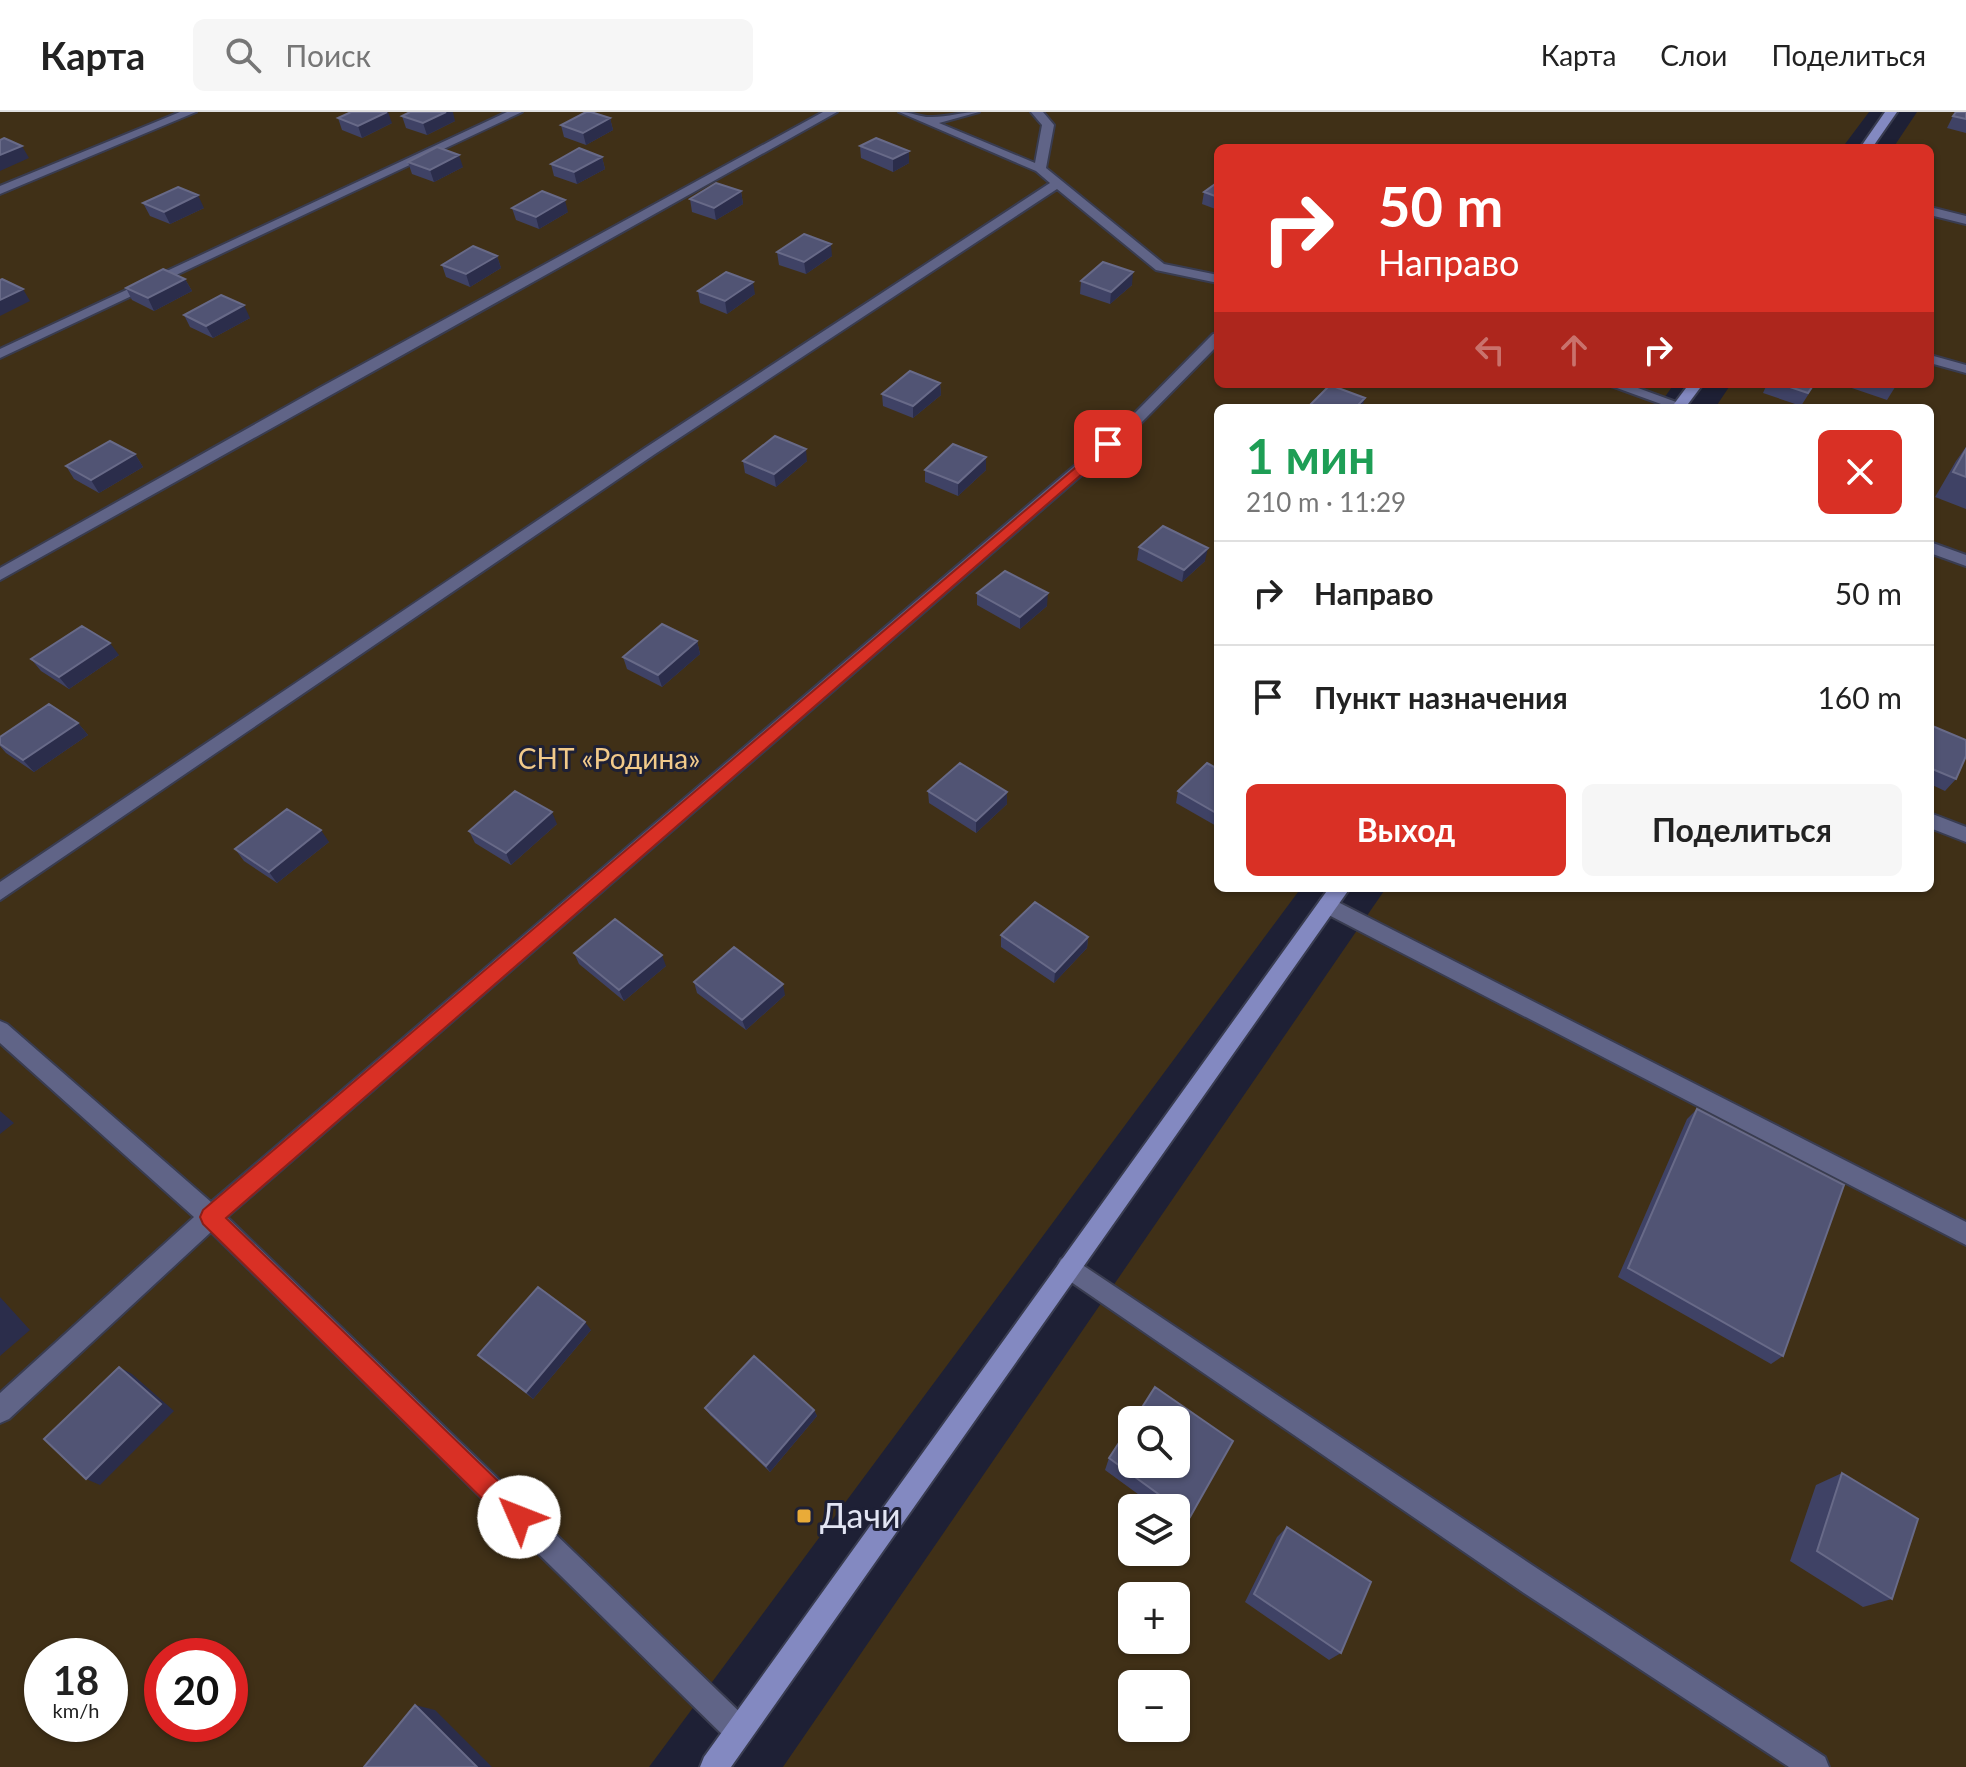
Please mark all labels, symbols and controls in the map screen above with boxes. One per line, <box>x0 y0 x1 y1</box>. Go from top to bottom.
search box <box>193 19 753 91</box>
text: Карта <box>40 32 145 78</box>
icon: search <box>221 33 265 77</box>
text: Поиск <box>285 37 371 73</box>
text: Карта <box>1541 38 1616 72</box>
text: Слои <box>1660 38 1727 72</box>
text: Поделиться <box>1771 38 1926 72</box>
text: 50 m <box>1378 172 1503 239</box>
icon: right <box>1246 176 1350 280</box>
text: Направо <box>1378 240 1519 284</box>
icon: left <box>1468 328 1512 372</box>
icon: ahead <box>1552 328 1596 372</box>
icon: right <box>1636 328 1680 372</box>
pin <box>1074 410 1142 478</box>
icon: arrive <box>1086 422 1130 466</box>
text: 1 мин <box>1246 427 1375 484</box>
button: close <box>1818 430 1902 514</box>
text: 210 m · 11:29 <box>1246 486 1406 518</box>
icon: right <box>1246 571 1290 615</box>
text: Направо <box>1314 575 1434 611</box>
text: 50 m <box>1835 575 1902 611</box>
icon: arrive <box>1246 675 1290 719</box>
text: Пункт назначения <box>1314 679 1568 715</box>
text: 160 m <box>1817 679 1902 715</box>
park label: СНТ «Родина» <box>518 741 700 775</box>
button: Выход <box>1246 784 1566 876</box>
button: Поделиться <box>1582 784 1902 876</box>
map controls <box>1118 1406 1190 1742</box>
button: search <box>1118 1406 1190 1478</box>
position arrow <box>477 1475 561 1559</box>
place label: Дачи <box>820 1494 901 1535</box>
button: layers <box>1118 1494 1190 1566</box>
marker: Дачи <box>795 1507 813 1525</box>
button: + <box>1118 1582 1190 1654</box>
speed limit sign: 20 <box>144 1638 248 1742</box>
text: 18 <box>53 1656 99 1704</box>
button: − <box>1118 1670 1190 1742</box>
text: km/h <box>53 1698 99 1722</box>

